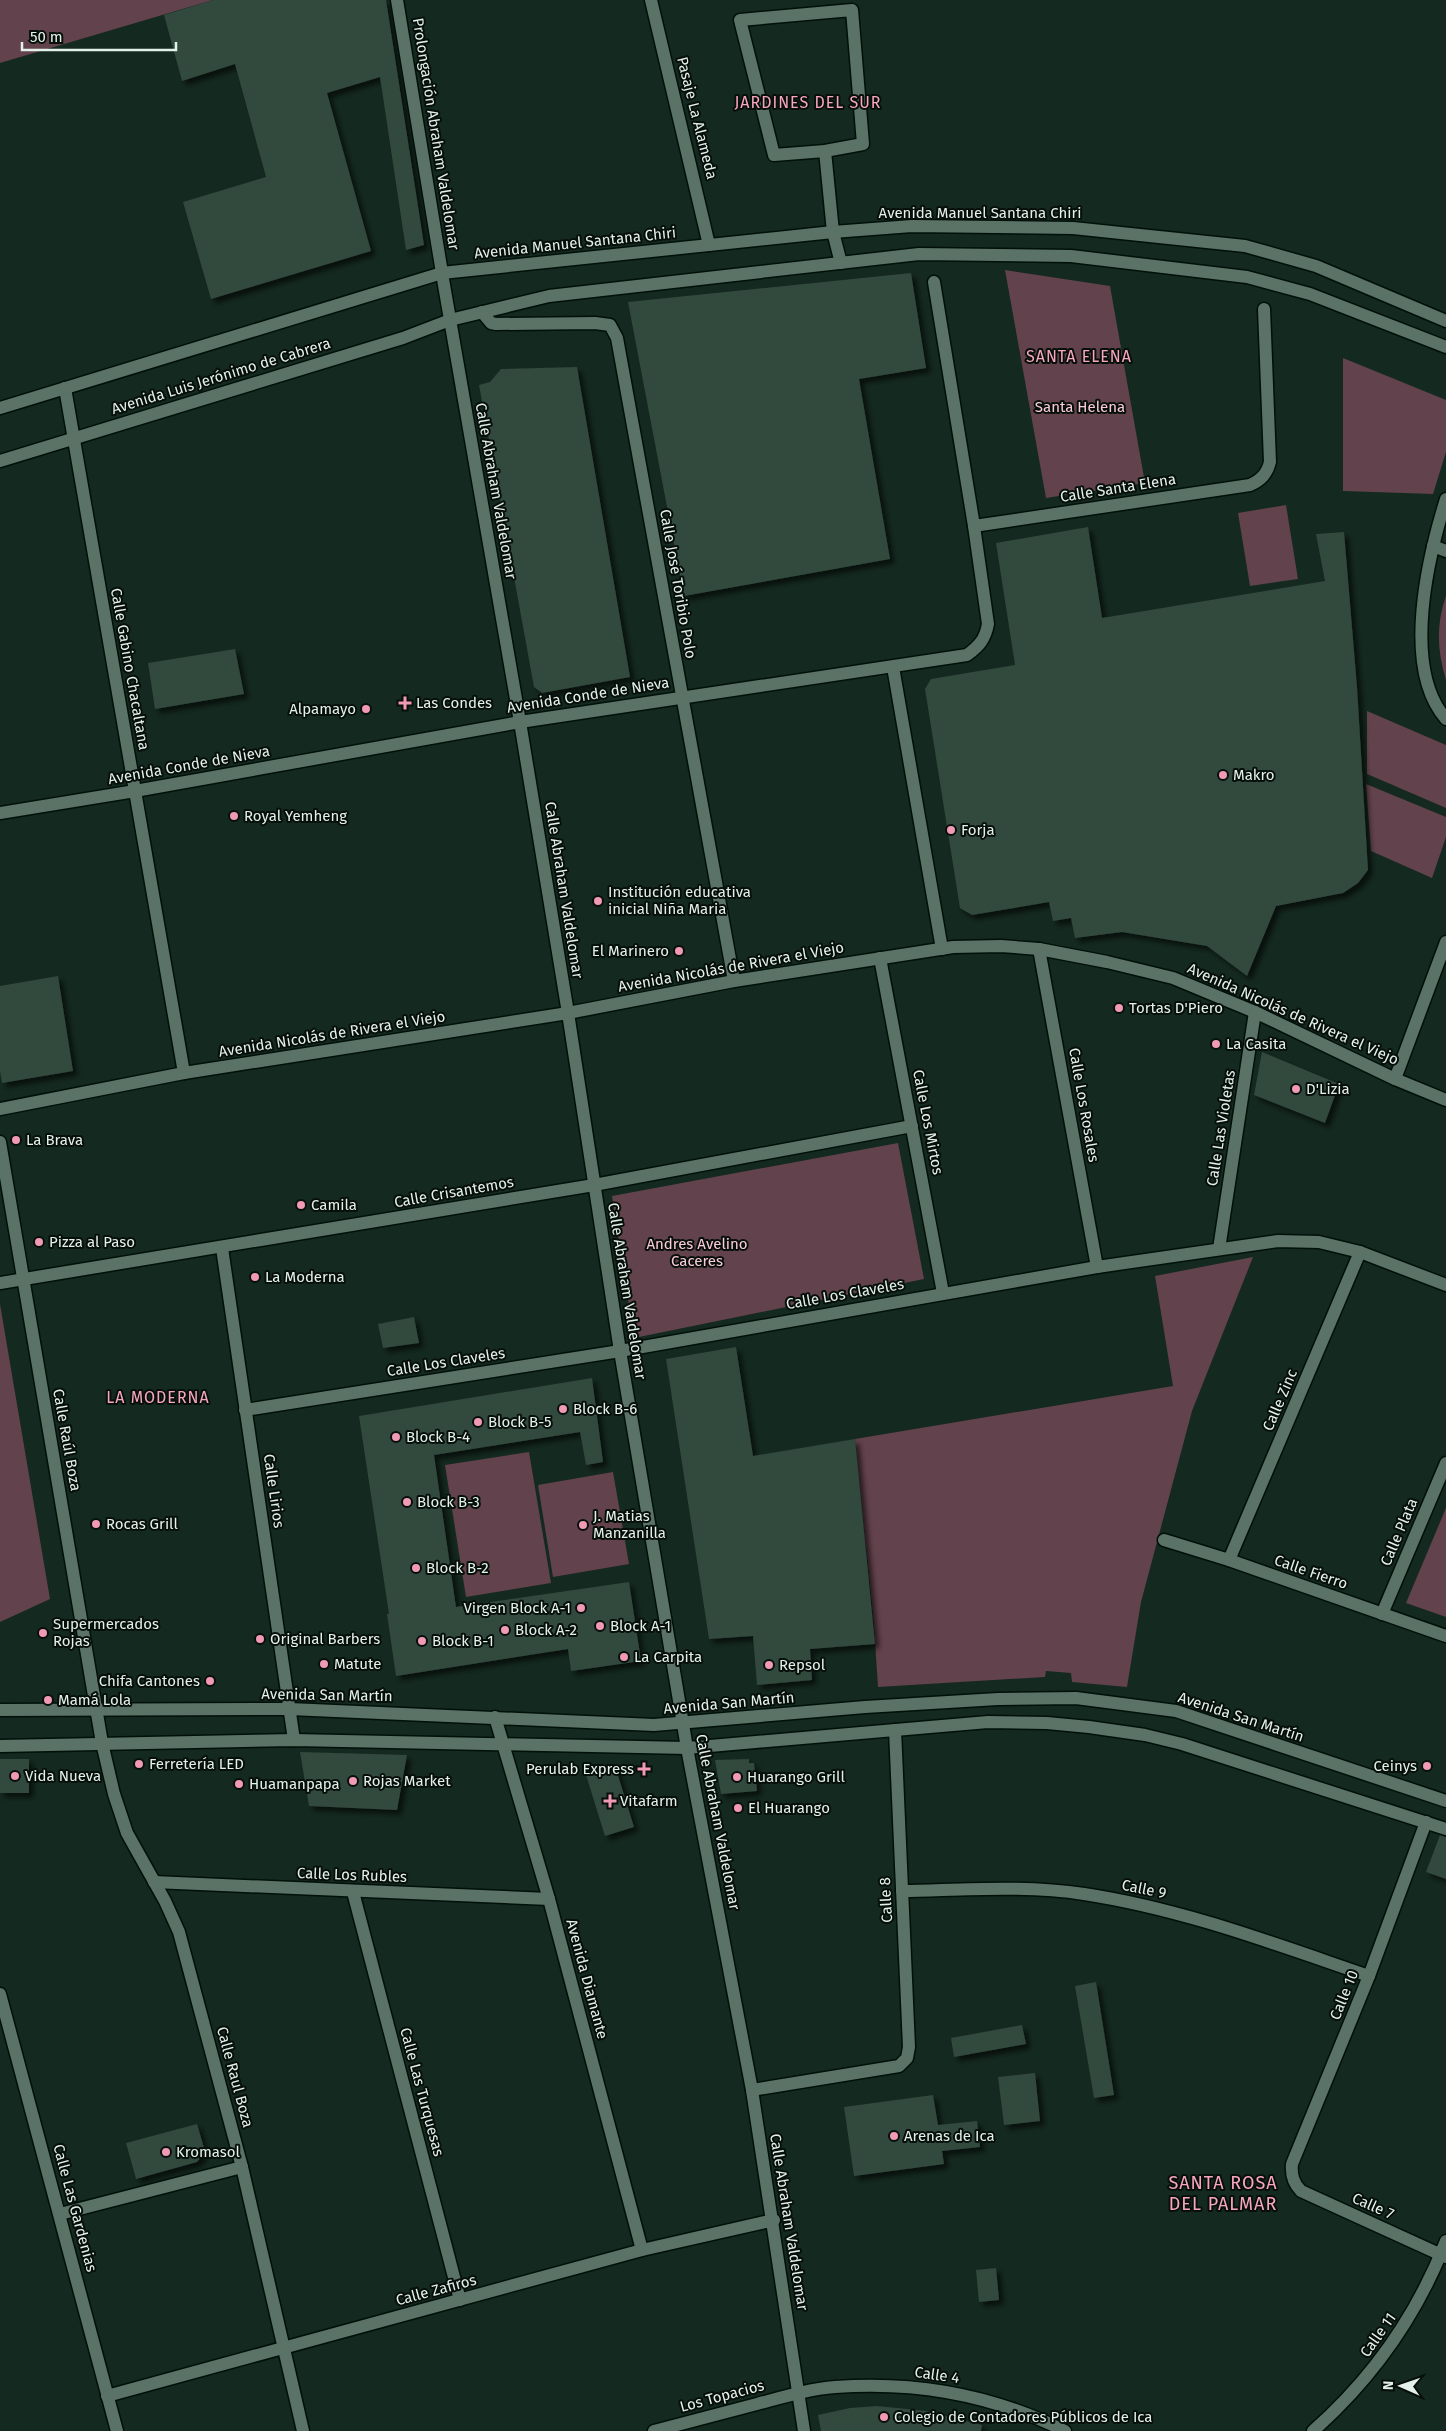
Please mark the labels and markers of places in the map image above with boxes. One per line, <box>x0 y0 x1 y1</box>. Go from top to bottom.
place label: Las Condes <box>416 694 492 712</box>
marker: Las Condes <box>398 696 412 710</box>
place label: Alpamayo <box>289 700 356 718</box>
marker: Alpamayo <box>360 703 372 715</box>
place label: Makro <box>1233 766 1275 784</box>
marker: Makro <box>1217 769 1229 781</box>
place label: Royal Yemheng <box>244 807 347 825</box>
marker: Royal Yemheng <box>228 810 240 822</box>
place label: Forja <box>961 821 995 839</box>
marker: Forja <box>945 824 957 836</box>
place label: Institución educativa inicial Niña Maria <box>608 883 751 918</box>
marker: Institución educativa inicial Niña Maria <box>592 895 604 907</box>
place label: El Marinero <box>592 942 669 960</box>
marker: El Marinero <box>673 945 685 957</box>
place label: Tortas D'Piero <box>1129 999 1223 1017</box>
marker: Tortas D'Piero <box>1113 1002 1125 1014</box>
place label: La Casita <box>1226 1035 1286 1053</box>
marker: La Casita <box>1210 1038 1222 1050</box>
place label: D'Lizia <box>1306 1080 1350 1098</box>
marker: D'Lizia <box>1290 1083 1302 1095</box>
place label: La Brava <box>26 1131 83 1149</box>
marker: La Brava <box>10 1134 22 1146</box>
place label: Camila <box>311 1196 357 1214</box>
marker: Camila <box>295 1199 307 1211</box>
place label: Pizza al Paso <box>49 1233 135 1251</box>
marker: Pizza al Paso <box>33 1236 45 1248</box>
place label: La Moderna <box>265 1268 345 1286</box>
marker: La Moderna <box>249 1271 261 1283</box>
place label: Block B-6 <box>573 1400 637 1418</box>
marker: Block B-6 <box>557 1403 569 1415</box>
place label: Block B-5 <box>488 1413 552 1431</box>
marker: Block B-5 <box>472 1416 484 1428</box>
place label: Block B-4 <box>406 1428 470 1446</box>
marker: Block B-4 <box>390 1431 402 1443</box>
place label: Block B-3 <box>417 1493 480 1511</box>
marker: Block B-3 <box>401 1496 413 1508</box>
place label: J. Matias Manzanilla <box>593 1507 666 1542</box>
place label: Rocas Grill <box>106 1515 179 1533</box>
marker: Rocas Grill <box>90 1518 102 1530</box>
marker: J. Matias Manzanilla <box>577 1519 589 1531</box>
place label: Block B-2 <box>426 1559 489 1577</box>
marker: Block B-2 <box>410 1562 422 1574</box>
place label: Virgen Block A-1 <box>463 1599 571 1617</box>
marker: Virgen Block A-1 <box>575 1602 587 1614</box>
place label: Supermercados Rojas <box>53 1615 159 1650</box>
place label: Block A-1 <box>610 1617 671 1635</box>
marker: Block A-1 <box>594 1620 606 1632</box>
place label: Block A-2 <box>515 1621 577 1639</box>
marker: Block A-2 <box>499 1624 511 1636</box>
marker: Supermercados Rojas <box>37 1627 49 1639</box>
place label: Original Barbers <box>270 1630 380 1648</box>
place label: Block B-1 <box>432 1632 494 1650</box>
marker: Original Barbers <box>254 1633 266 1645</box>
marker: Block B-1 <box>416 1635 428 1647</box>
place label: La Carpita <box>634 1648 702 1666</box>
marker: La Carpita <box>618 1651 630 1663</box>
place label: Matute <box>334 1655 381 1673</box>
place label: Repsol <box>779 1656 826 1674</box>
marker: Matute <box>318 1658 330 1670</box>
marker: Repsol <box>763 1659 775 1671</box>
place label: Chifa Cantones <box>99 1672 200 1690</box>
marker: Chifa Cantones <box>204 1675 216 1687</box>
place label: Mamá Lola <box>58 1691 131 1709</box>
marker: Mamá Lola <box>42 1694 54 1706</box>
place label: Ferretería LED <box>149 1755 244 1773</box>
place label: Ceinys <box>1374 1757 1417 1775</box>
marker: Ferretería LED <box>133 1758 145 1770</box>
place label: Perulab Express <box>526 1760 634 1778</box>
marker: Ceinys <box>1421 1760 1433 1772</box>
marker: Perulab Express <box>638 1763 650 1775</box>
place label: Vida Nueva <box>25 1767 101 1785</box>
place label: Huarango Grill <box>747 1768 845 1786</box>
marker: Vida Nueva <box>9 1770 21 1782</box>
marker: Huarango Grill <box>731 1771 743 1783</box>
place label: Rojas Market <box>363 1772 451 1790</box>
place label: Huamanpapa <box>249 1775 340 1793</box>
marker: Rojas Market <box>347 1775 359 1787</box>
marker: Huamanpapa <box>233 1778 245 1790</box>
place label: Vitafarm <box>620 1792 678 1810</box>
marker: Vitafarm <box>604 1795 616 1807</box>
place label: El Huarango <box>748 1799 830 1817</box>
marker: El Huarango <box>732 1802 744 1814</box>
place label: Arenas de Ica <box>904 2127 995 2145</box>
marker: Arenas de Ica <box>888 2130 900 2142</box>
place label: Kromasol <box>176 2143 241 2161</box>
marker: Kromasol <box>160 2146 172 2158</box>
place label: Colegio de Contadores Públicos de Ica <box>894 2408 1153 2426</box>
marker: Colegio de Contadores Públicos de Ica <box>878 2411 890 2423</box>

